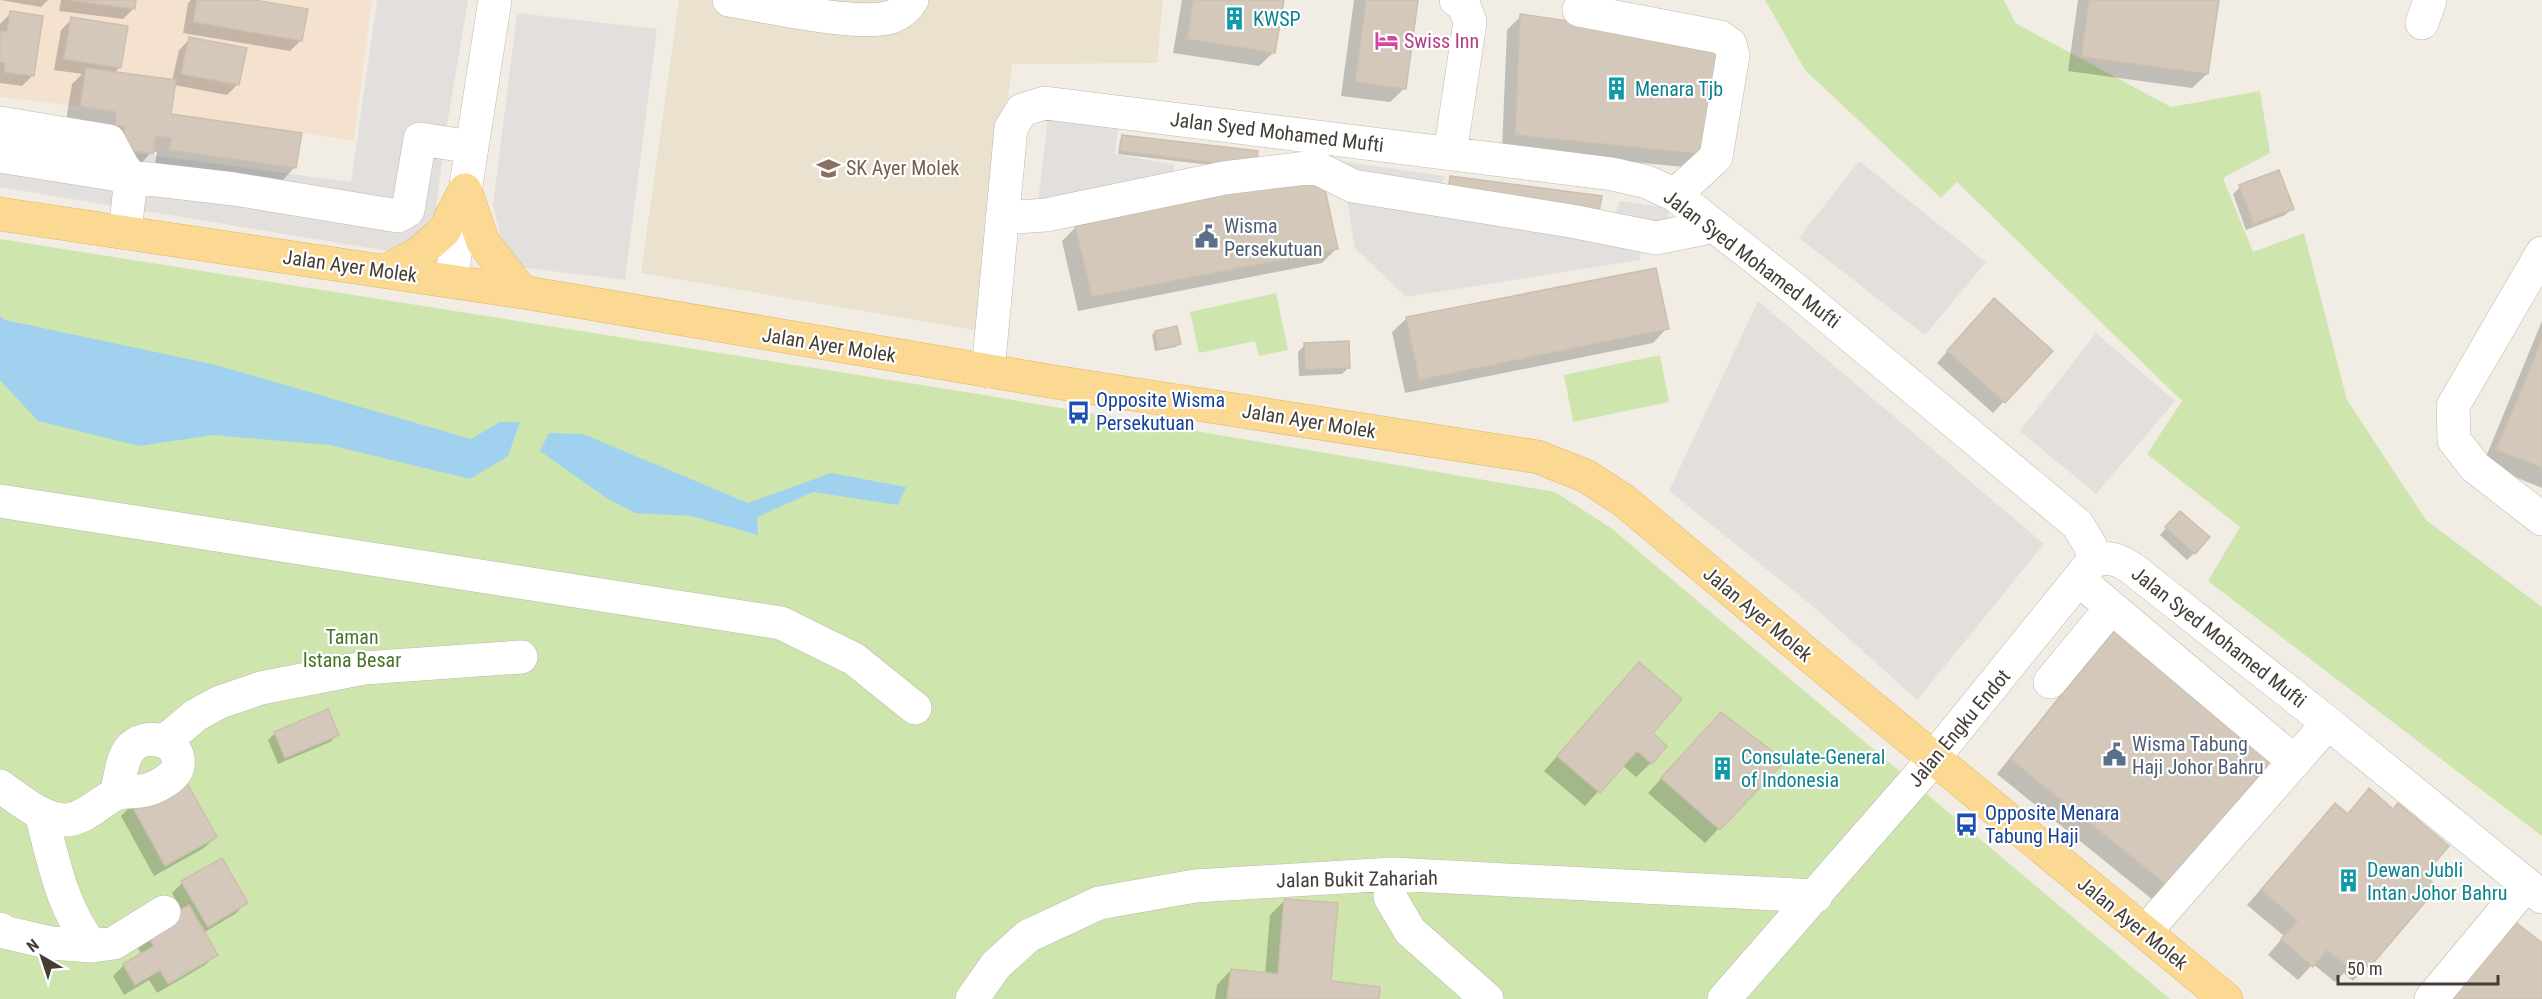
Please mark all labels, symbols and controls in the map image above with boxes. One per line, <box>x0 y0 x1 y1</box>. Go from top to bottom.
building icon: KWSP <box>1222 6 1248 32</box>
place label: KWSP <box>1253 7 1301 31</box>
hotel icon: Swiss Inn <box>1373 28 1399 54</box>
place label: Swiss Inn <box>1404 29 1479 53</box>
building icon: Menara Tjb <box>1604 76 1630 102</box>
place label: Menara Tjb <box>1635 77 1723 101</box>
street label: Jalan Syed Mohamed Mufti <box>1169 107 1385 157</box>
school or university icon: SK Ayer Molek <box>815 155 841 181</box>
place label: SK Ayer Molek <box>846 156 959 180</box>
street label: Jalan Syed Mohamed Mufti <box>1659 185 1845 333</box>
place label: Wisma Persekutuan <box>1224 214 1322 261</box>
public building icon: Wisma Persekutuan <box>1193 224 1219 250</box>
street label: Jalan Ayer Molek <box>281 245 419 287</box>
street label: Jalan Ayer Molek <box>760 323 898 367</box>
place label: Opposite Wisma Persekutuan <box>1096 388 1225 435</box>
bus stop icon: Opposite Wisma Persekutuan <box>1065 399 1091 425</box>
street label: Jalan Ayer Molek <box>1240 399 1378 443</box>
street label: Jalan Ayer Molek <box>1699 561 1817 667</box>
street label: Jalan Syed Mohamed Mufti <box>2127 561 2311 713</box>
park label: Taman Istana Besar <box>303 625 401 672</box>
street label: Jalan Engku Endot <box>1903 664 2015 792</box>
place label: Wisma Tabung Haji Johor Bahru <box>2132 732 2264 779</box>
public building icon: Wisma Tabung Haji Johor Bahru <box>2101 742 2127 768</box>
place label: Consulate-General of Indonesia <box>1741 745 1885 792</box>
building icon: Consulate-General of Indonesia <box>1710 756 1736 782</box>
place label: Opposite Menara Tabung Haji <box>1985 801 2119 848</box>
bus stop icon: Opposite Menara Tabung Haji <box>1954 811 1980 837</box>
place label: Dewan Jubli Intan Johor Bahru <box>2367 858 2507 905</box>
street label: Jalan Bukit Zahariah <box>1276 866 1438 892</box>
building icon: Dewan Jubli Intan Johor Bahru <box>2336 868 2362 894</box>
street label: Jalan Ayer Molek <box>2073 871 2193 975</box>
north arrow <box>12 927 72 987</box>
text: N <box>23 935 43 956</box>
scale bar <box>2338 948 2498 986</box>
text: 50 m <box>2347 958 2382 979</box>

